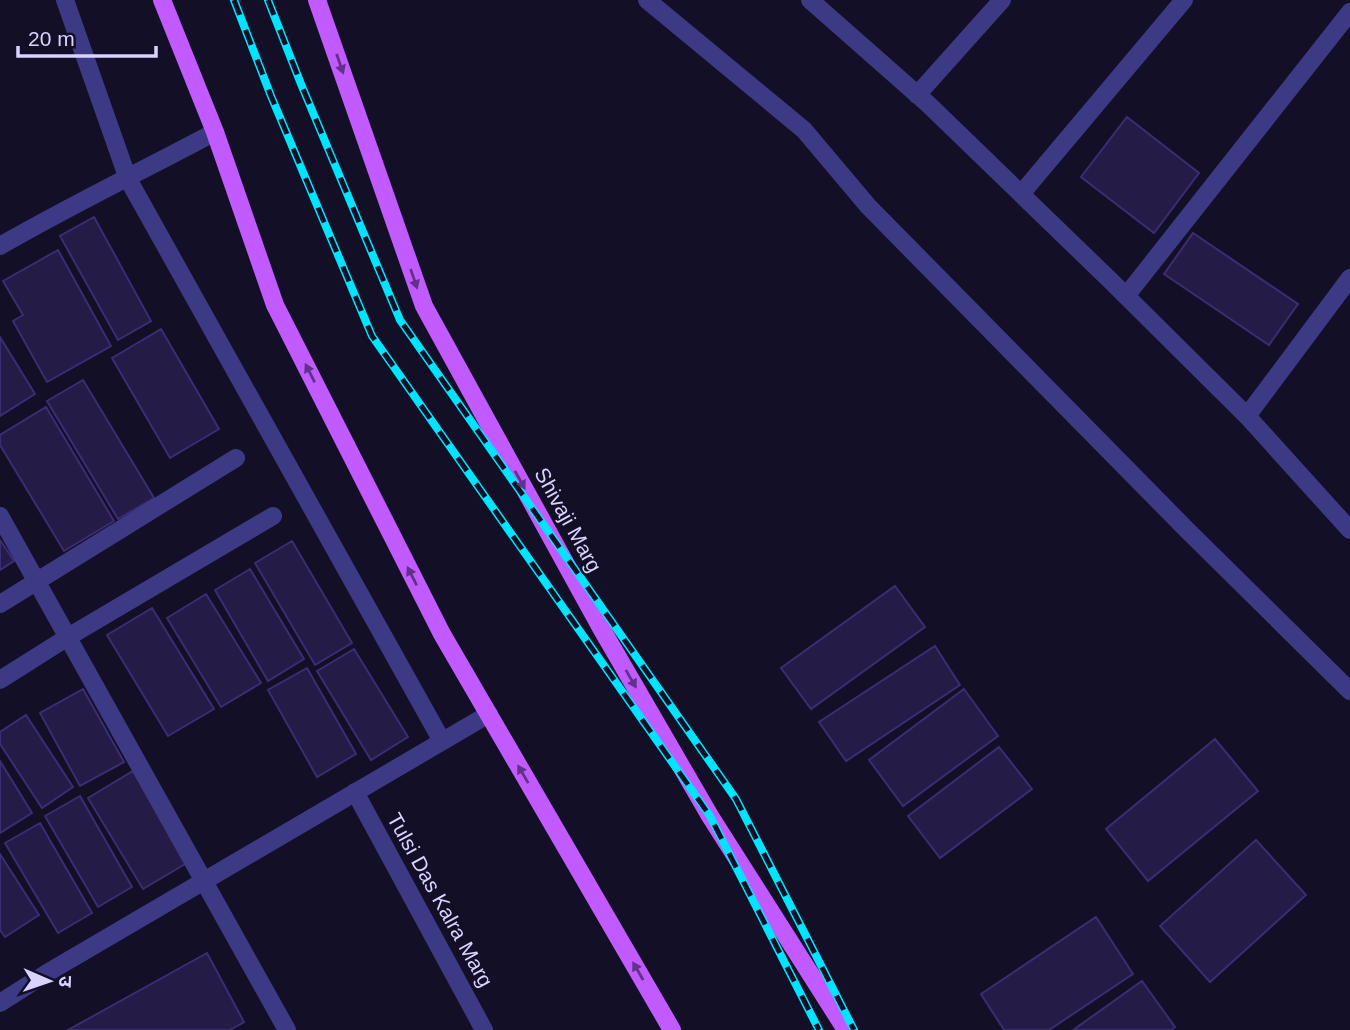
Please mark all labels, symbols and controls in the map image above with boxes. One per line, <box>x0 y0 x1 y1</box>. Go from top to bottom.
scale bar <box>18 14 156 58</box>
text: 20 m <box>28 27 75 50</box>
one-way arrow <box>335 54 346 75</box>
one-way arrow <box>409 269 420 290</box>
one-way arrow <box>304 363 315 383</box>
street label: Shivaji Marg <box>530 464 607 576</box>
one-way arrow <box>514 471 526 490</box>
one-way arrow <box>407 566 418 586</box>
one-way arrow <box>625 670 637 689</box>
one-way arrow <box>517 765 530 784</box>
street label: Tulsi Das Kalra Marg <box>383 809 498 991</box>
north arrow <box>14 946 84 1016</box>
one-way arrow <box>632 961 644 981</box>
text: उ <box>55 976 76 988</box>

